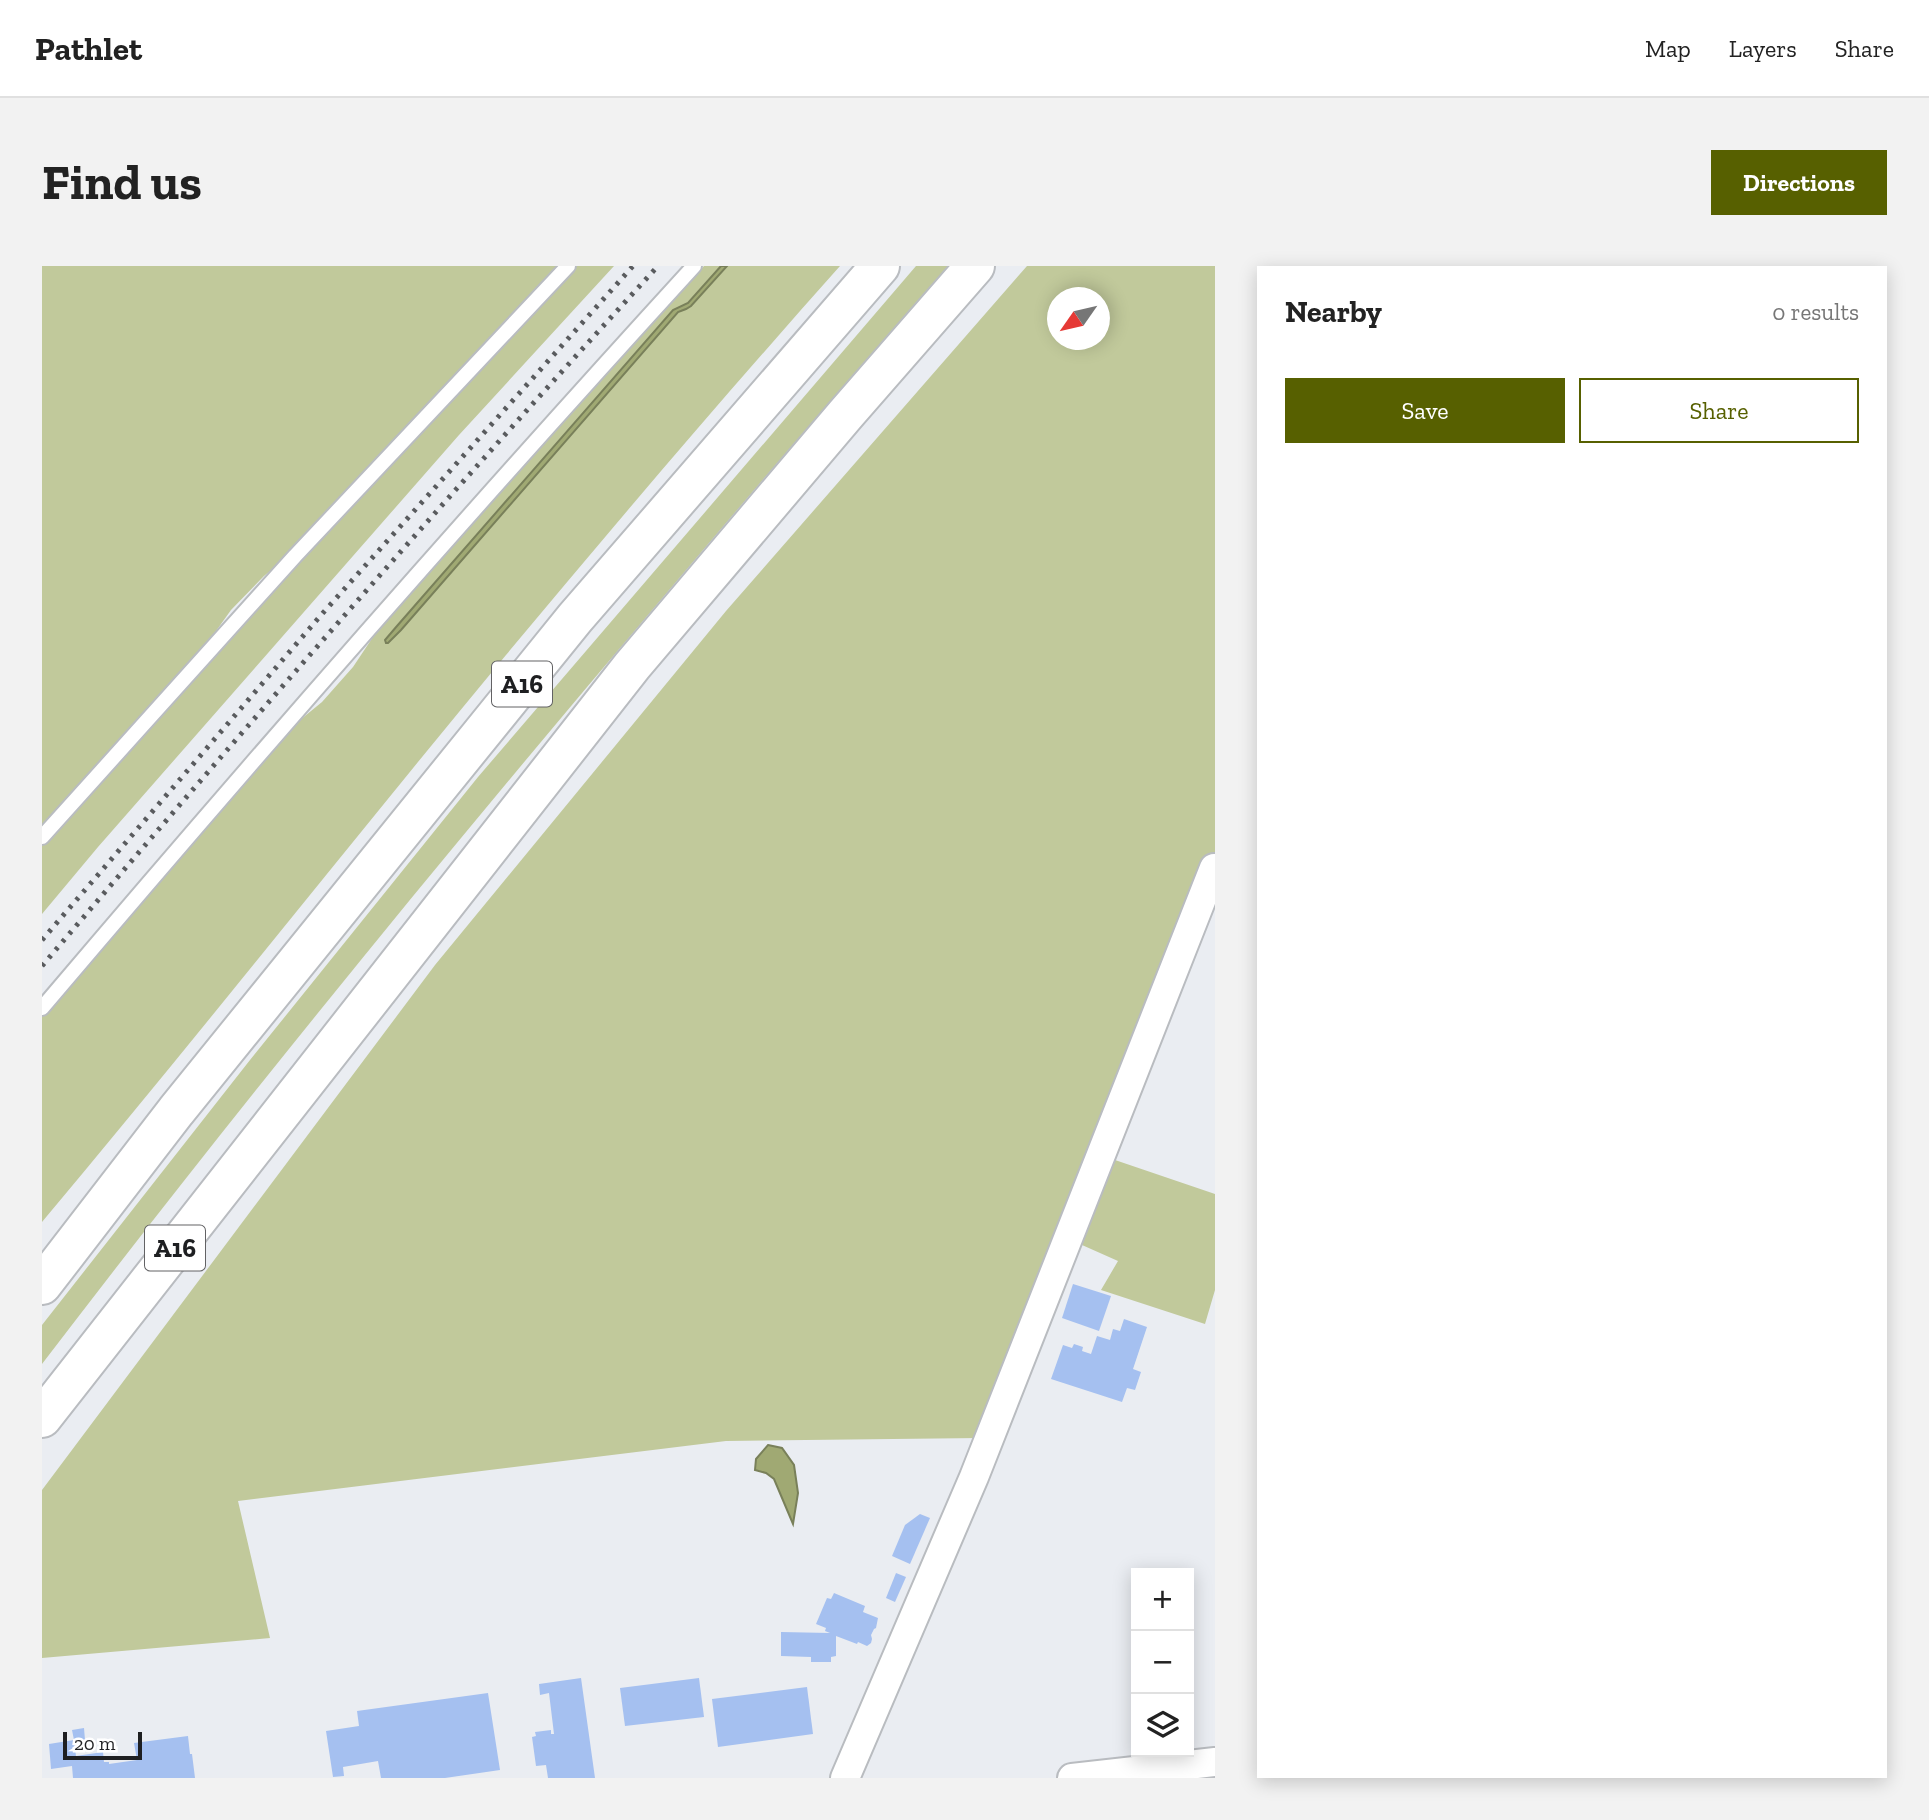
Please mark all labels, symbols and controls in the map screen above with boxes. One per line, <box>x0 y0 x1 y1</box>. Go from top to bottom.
text: Pathlet <box>35 29 142 68</box>
text: Map <box>1645 34 1691 63</box>
text: Layers <box>1729 34 1797 63</box>
text: Share <box>1835 34 1894 63</box>
button: Directions <box>1711 150 1887 215</box>
text: Find us <box>42 153 202 212</box>
north arrow <box>1047 287 1110 350</box>
text: Nearby <box>1285 294 1382 330</box>
text: 0 results <box>1772 298 1859 326</box>
button: Save <box>1285 378 1565 443</box>
button: Share <box>1579 378 1859 443</box>
road number: A16 <box>492 662 552 706</box>
road number: A16 <box>145 1225 205 1270</box>
map controls <box>1131 1568 1194 1757</box>
button: + <box>1131 1568 1194 1631</box>
button: − <box>1131 1631 1194 1694</box>
button: layers <box>1131 1694 1194 1757</box>
scale bar <box>63 1729 142 1761</box>
text: 20 m <box>74 1732 115 1755</box>

